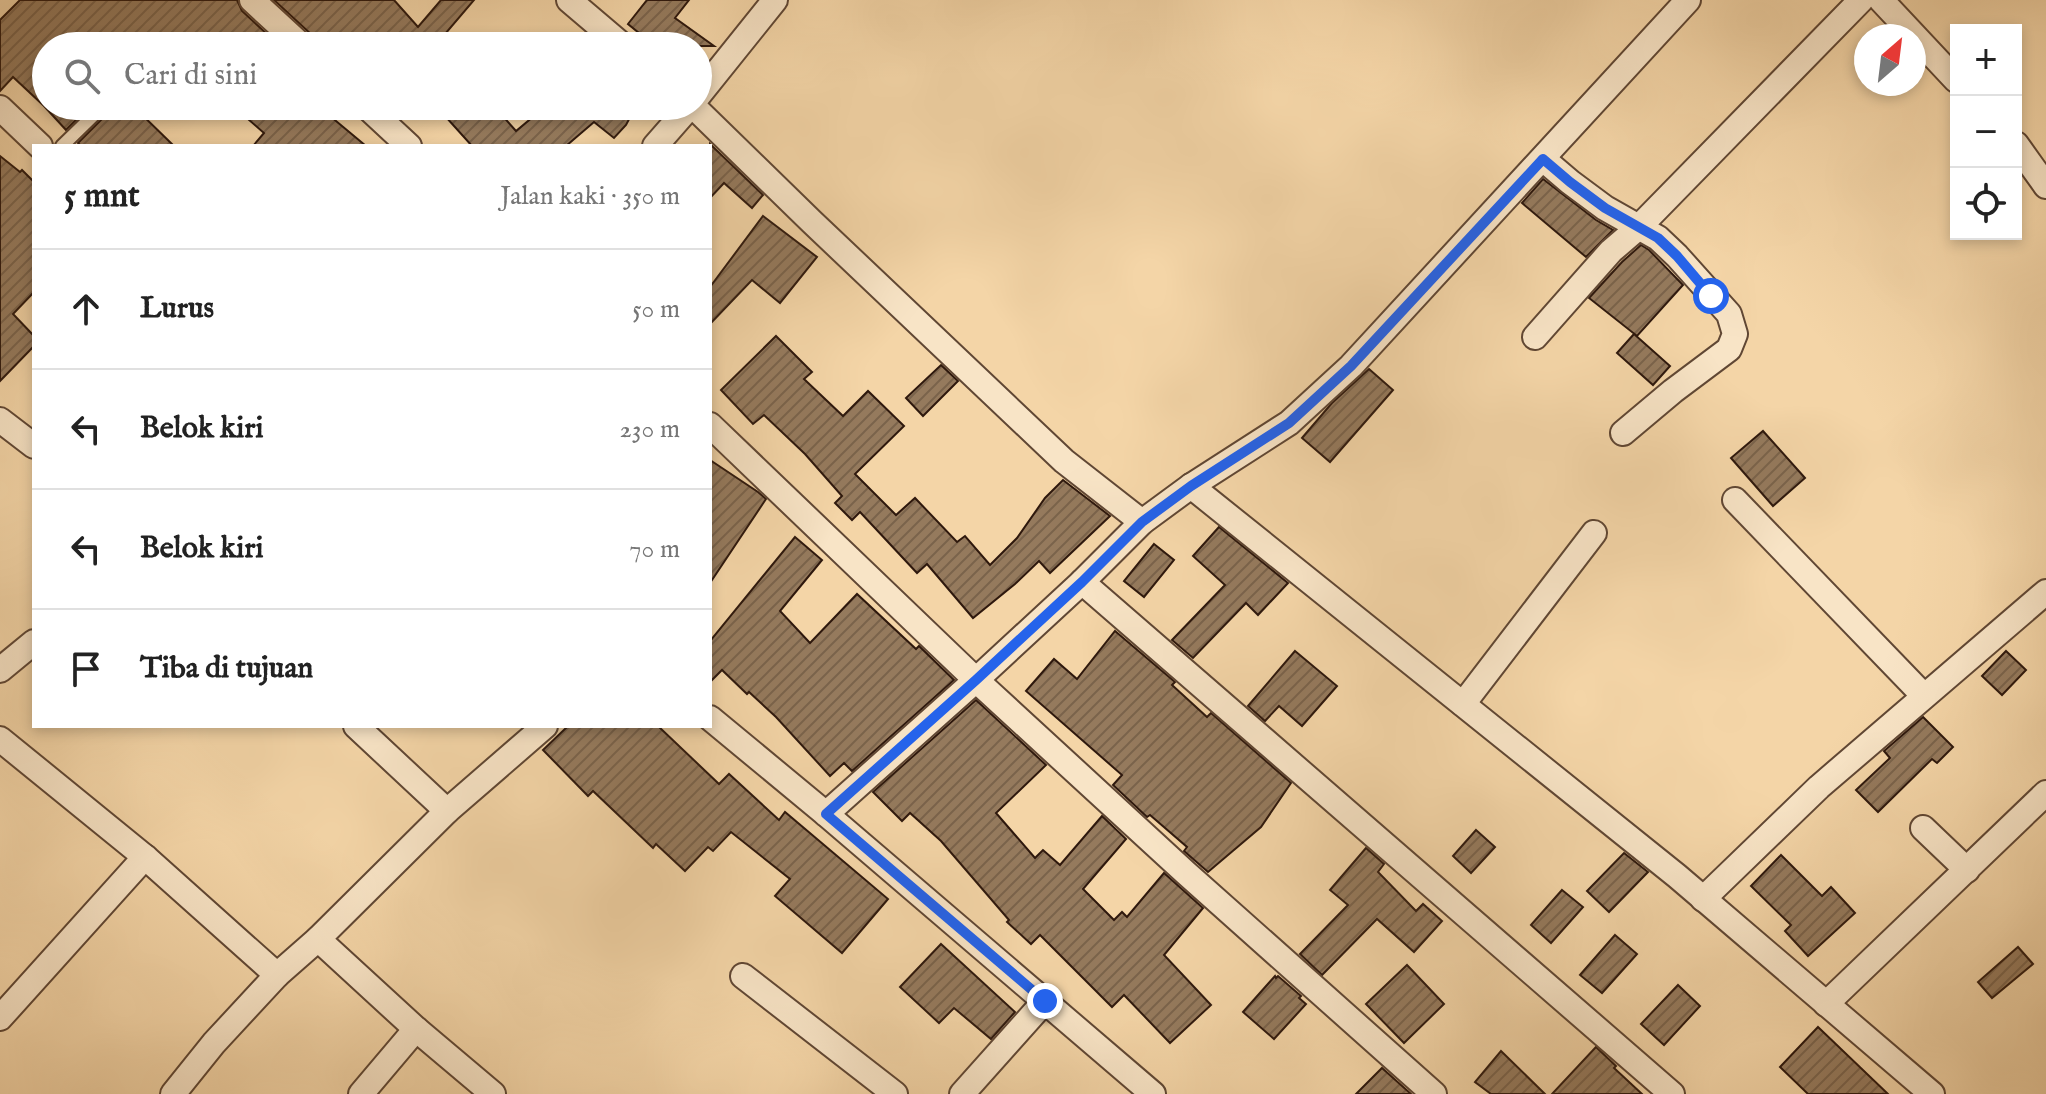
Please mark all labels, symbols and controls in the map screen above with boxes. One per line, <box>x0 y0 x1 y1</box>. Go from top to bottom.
north arrow <box>1854 24 1926 96</box>
map controls <box>1950 24 2022 240</box>
button: + <box>1950 24 2022 96</box>
search box <box>32 32 712 120</box>
icon: search <box>60 54 104 98</box>
text: Cari di sini <box>124 57 257 95</box>
button: − <box>1950 96 2022 168</box>
button: locate <box>1950 168 2022 240</box>
text: 5 mnt <box>64 175 140 218</box>
text: Jalan kaki · 350 m <box>500 180 680 213</box>
route start <box>1693 278 1729 314</box>
icon: ahead <box>64 287 108 331</box>
text: Lurus <box>140 290 214 328</box>
text: 50 m <box>632 293 680 326</box>
icon: left <box>64 407 108 451</box>
text: Belok kiri <box>140 410 263 448</box>
text: 230 m <box>620 413 680 446</box>
icon: left <box>64 527 108 571</box>
text: Belok kiri <box>140 530 263 568</box>
text: 70 m <box>629 533 680 566</box>
icon: arrive <box>64 647 108 691</box>
text: Tiba di tujuan <box>140 650 313 688</box>
route end <box>1027 983 1063 1019</box>

